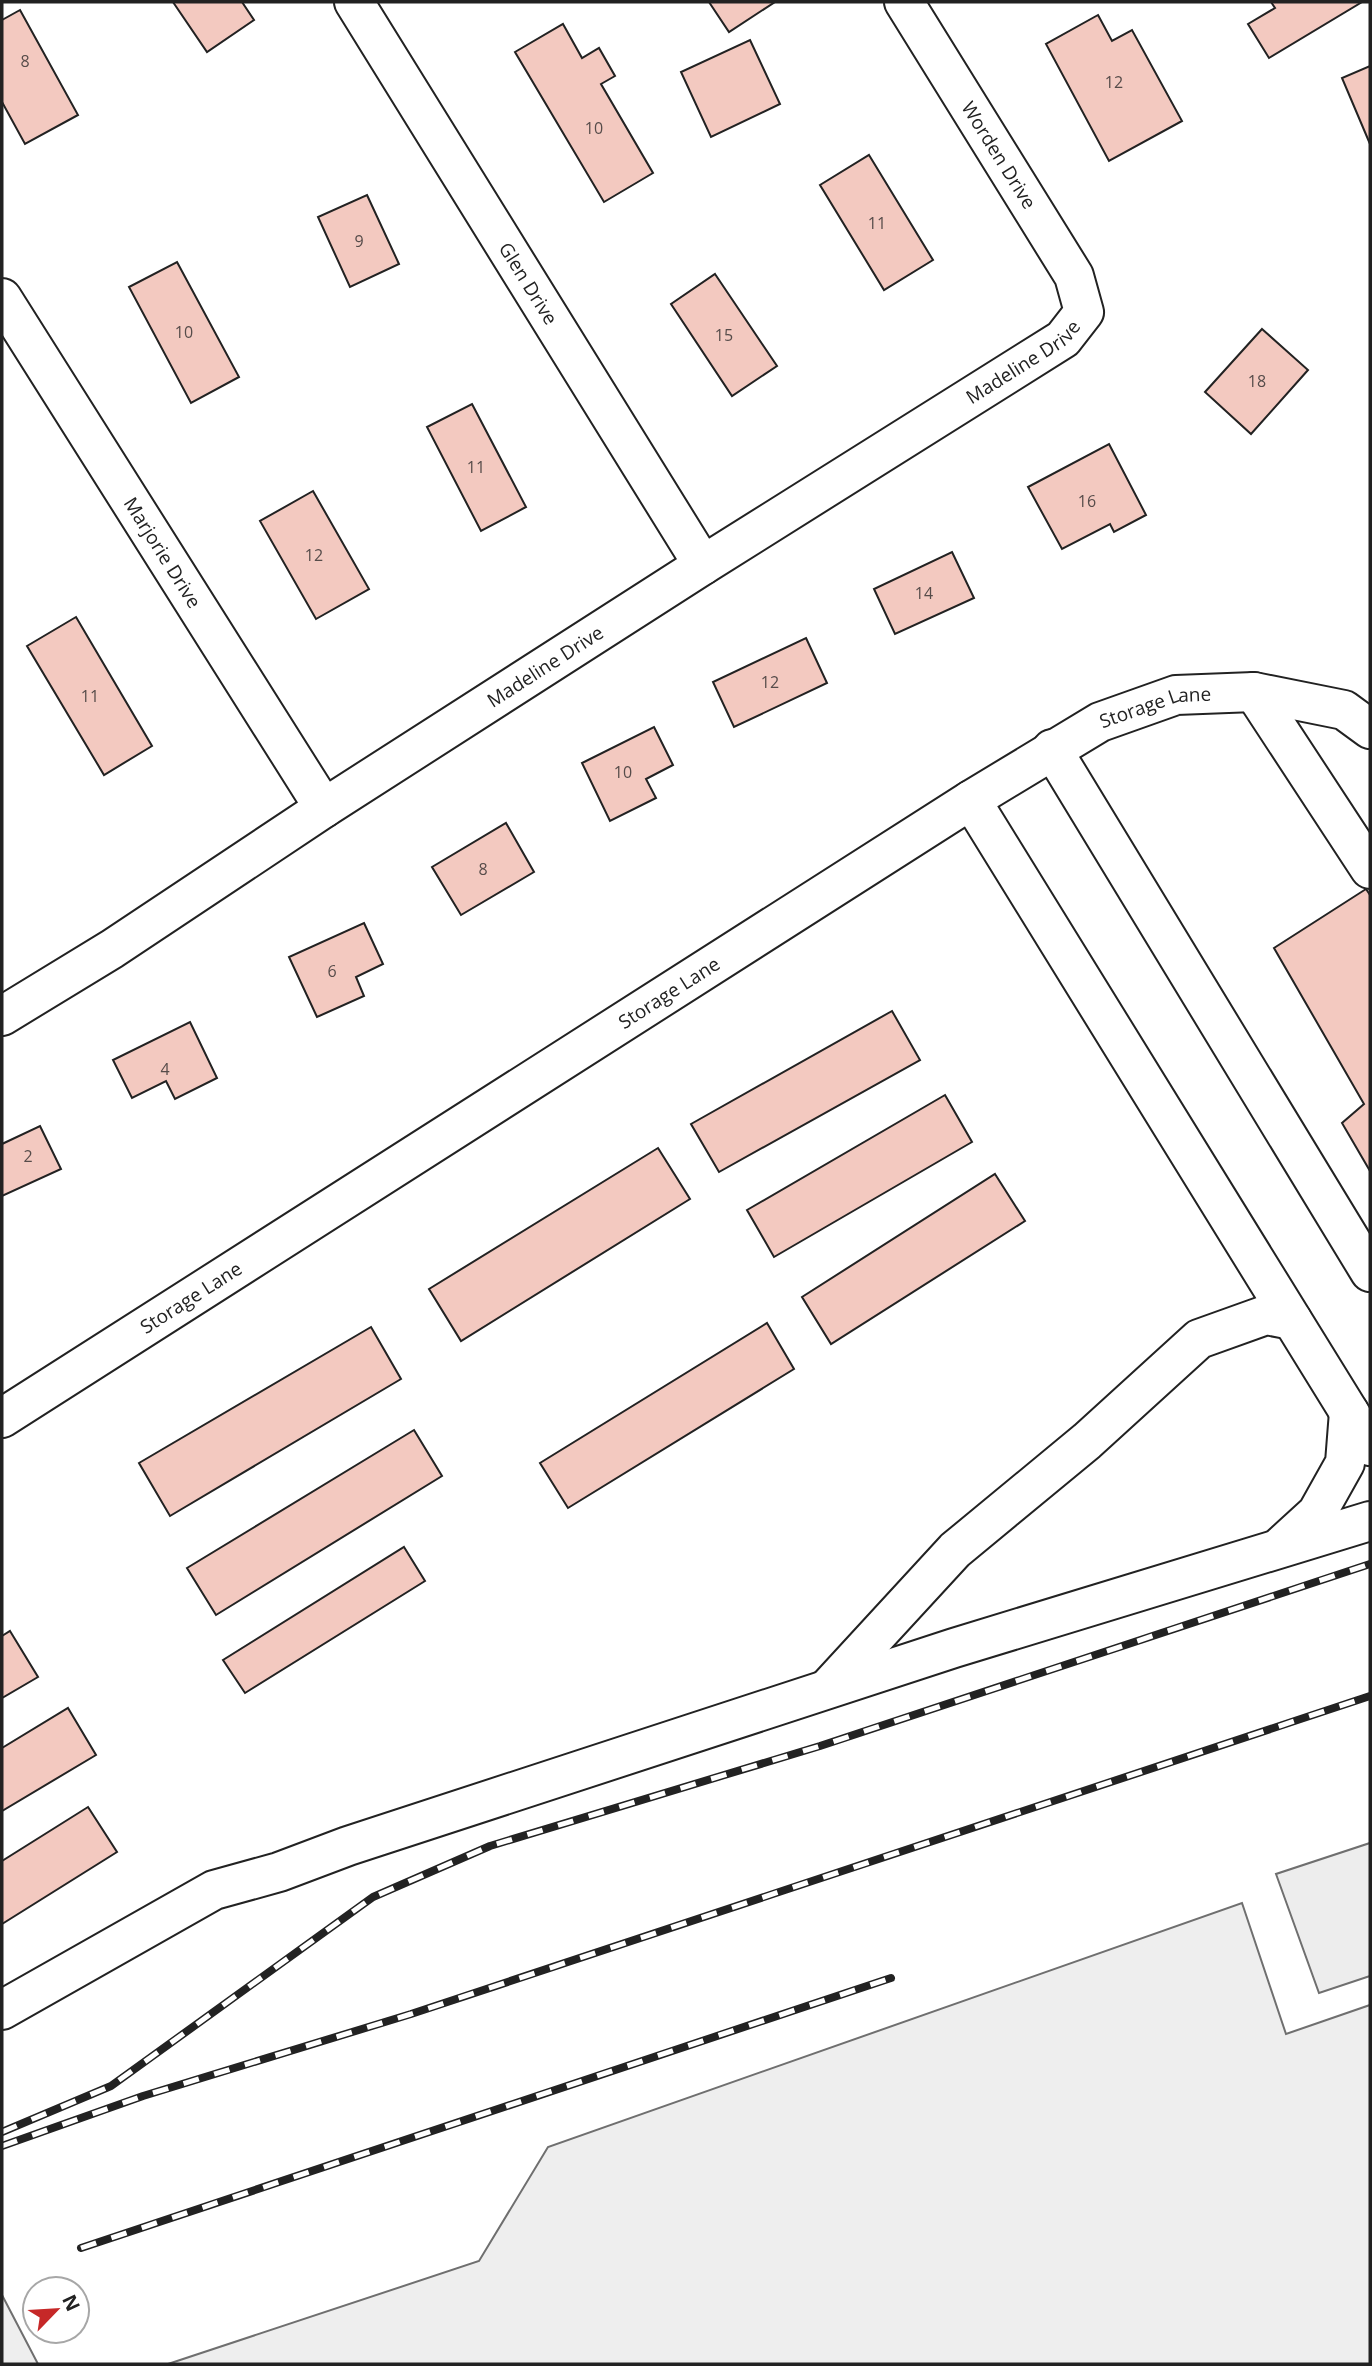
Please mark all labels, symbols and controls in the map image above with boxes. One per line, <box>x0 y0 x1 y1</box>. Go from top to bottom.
house number: 8 <box>20 50 30 72</box>
house number: 12 <box>1105 71 1123 93</box>
street label: Worden Drive <box>956 96 1042 214</box>
house number: 10 <box>585 117 603 139</box>
house number: 11 <box>868 212 886 234</box>
house number: 9 <box>354 230 364 252</box>
street label: Glen Drive <box>493 237 564 329</box>
street label: Madeline Drive <box>961 314 1086 410</box>
house number: 10 <box>175 321 193 343</box>
house number: 15 <box>715 324 733 346</box>
house number: 18 <box>1248 370 1266 392</box>
house number: 11 <box>467 456 485 478</box>
house number: 16 <box>1078 490 1096 512</box>
street label: Marjorie Drive <box>118 492 207 613</box>
house number: 12 <box>305 544 323 566</box>
house number: 14 <box>915 582 933 604</box>
street label: Madeline Drive <box>482 619 608 713</box>
house number: 12 <box>761 671 779 693</box>
street label: Storage Lane <box>1096 681 1212 734</box>
house number: 11 <box>81 685 99 707</box>
house number: 10 <box>614 761 632 783</box>
house number: 8 <box>478 858 488 880</box>
street label: Storage Lane <box>613 951 725 1035</box>
house number: 6 <box>327 960 337 982</box>
house number: 4 <box>160 1058 170 1080</box>
house number: 2 <box>23 1145 33 1167</box>
street label: Storage Lane <box>135 1255 247 1340</box>
north arrow <box>21 2275 91 2345</box>
text: N <box>56 2290 86 2315</box>

